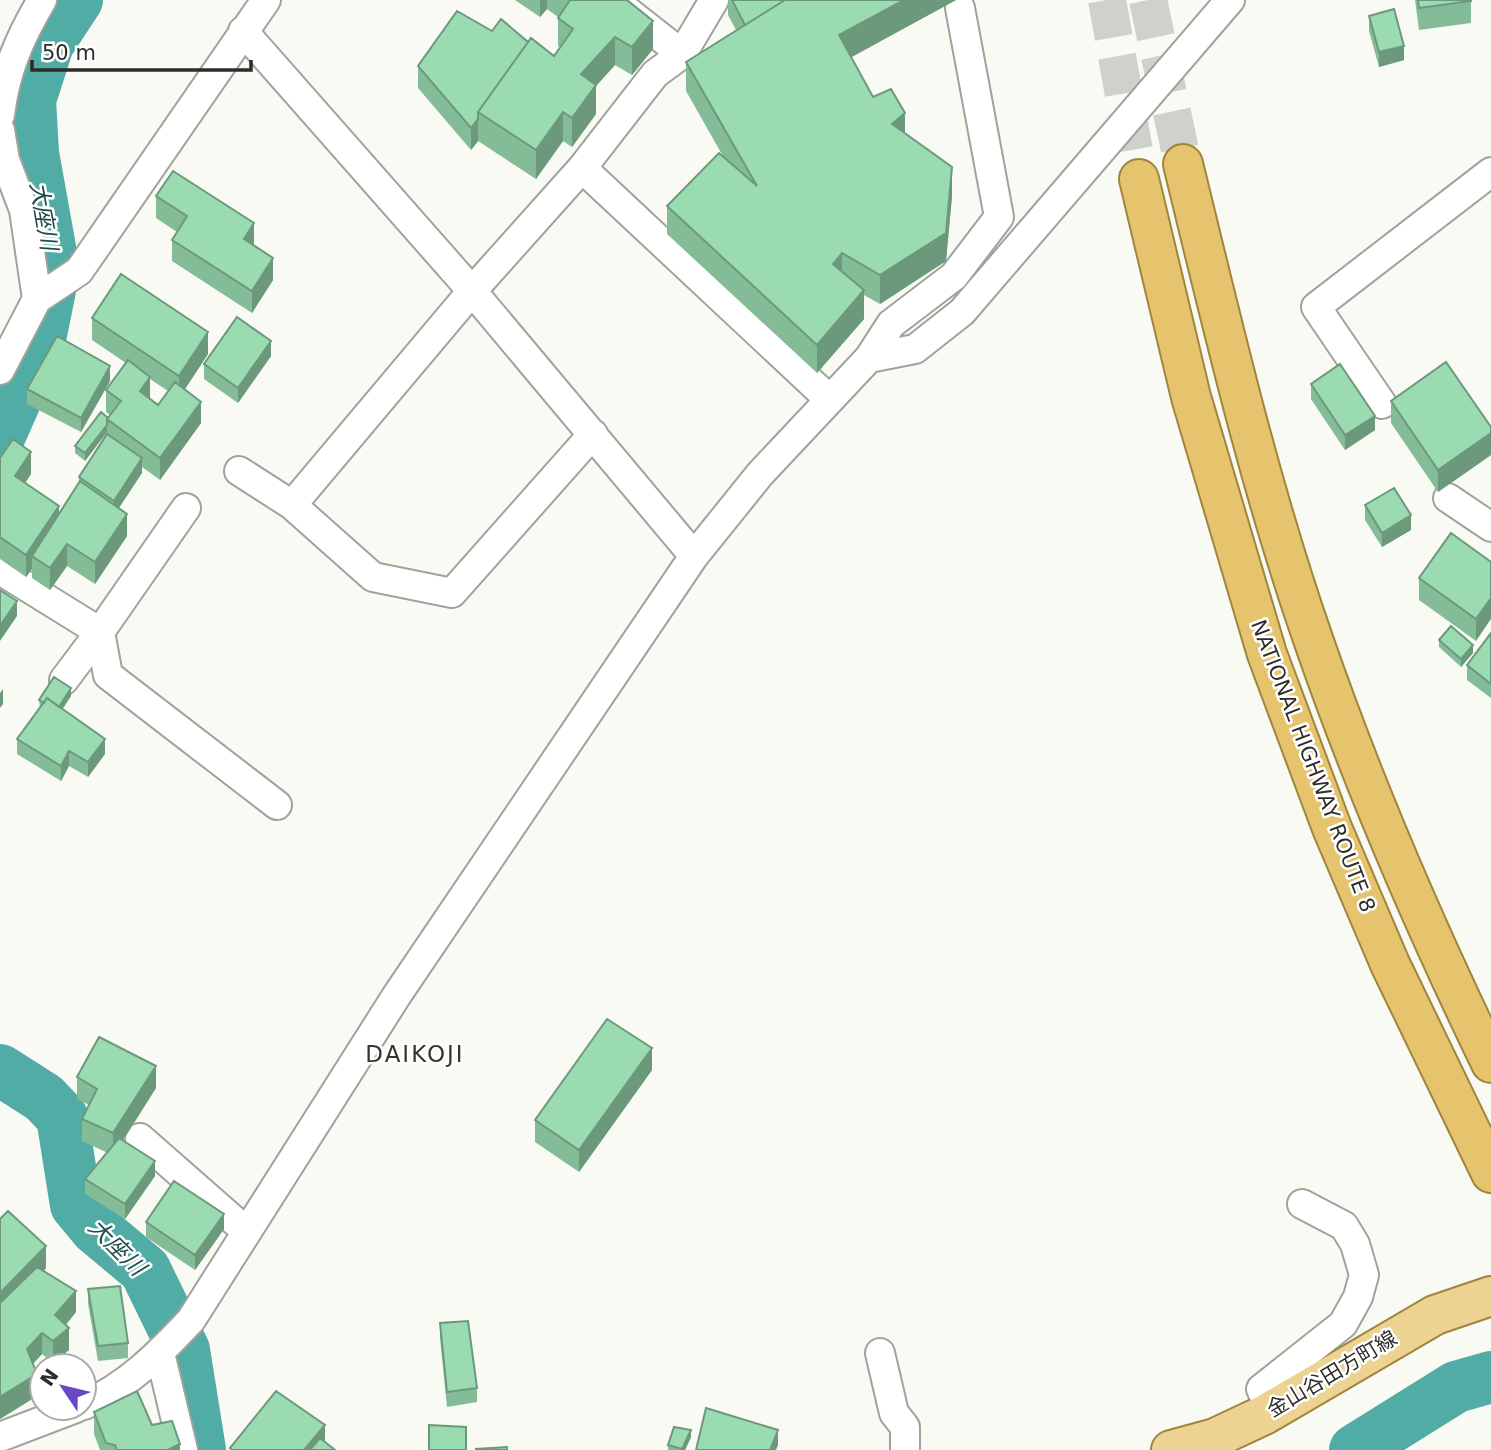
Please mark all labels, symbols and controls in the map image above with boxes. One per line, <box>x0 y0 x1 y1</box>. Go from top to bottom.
scale bar <box>32 28 250 72</box>
text: 50 m <box>42 41 96 65</box>
water label: 大座川 <box>25 180 63 255</box>
street label: NATIONAL HIGHWAY ROUTE 8 <box>1246 617 1380 915</box>
district label: DAIKOJI <box>365 1041 465 1067</box>
water label: 大座川 <box>83 1213 153 1283</box>
street label: 金山谷田方町線 <box>1263 1326 1401 1422</box>
north arrow <box>28 1352 98 1422</box>
text: N <box>36 1364 63 1390</box>

